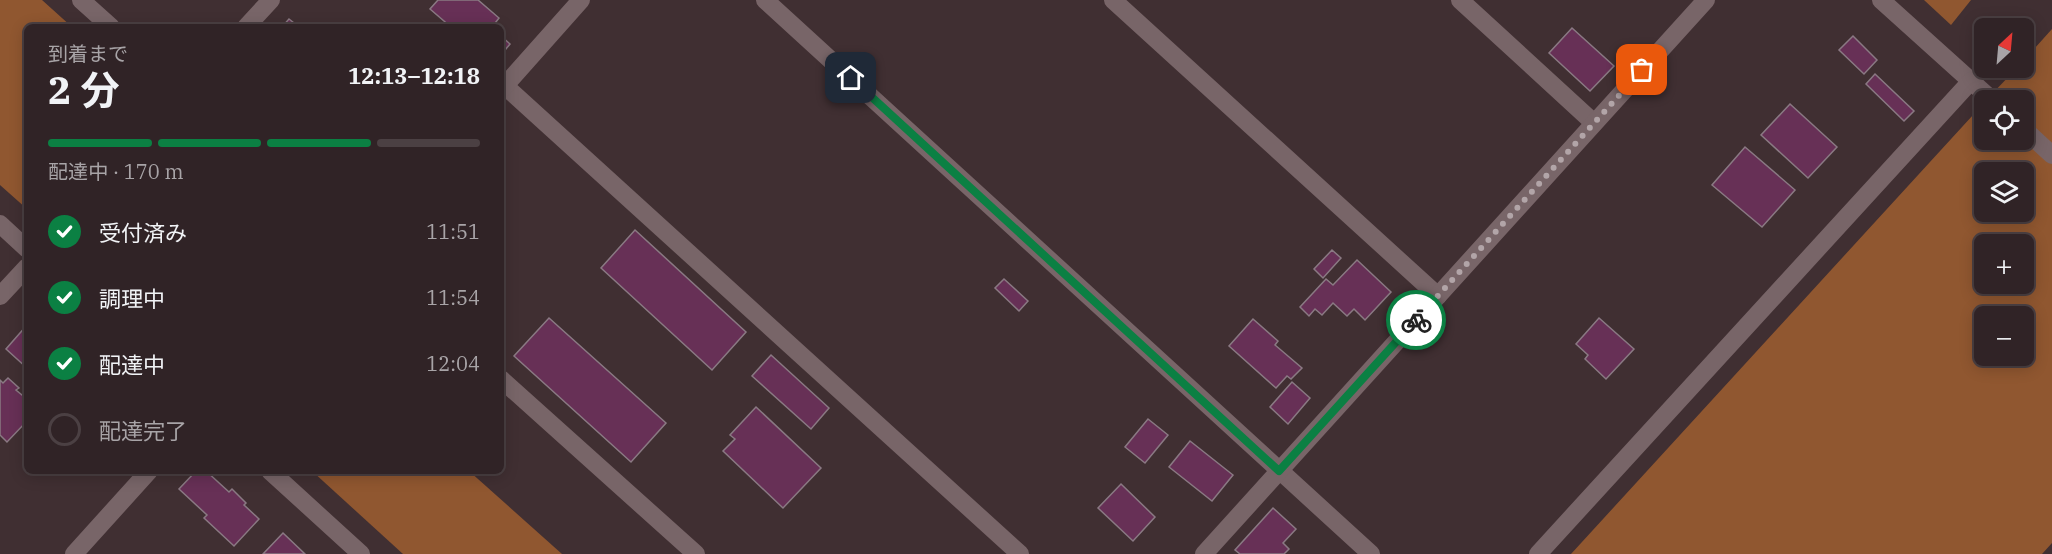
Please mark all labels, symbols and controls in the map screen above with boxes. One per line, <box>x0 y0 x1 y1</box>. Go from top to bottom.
north arrow <box>1974 18 2034 78</box>
map controls <box>1974 18 2034 366</box>
text: 到着まで <box>48 40 128 67</box>
pin <box>1616 44 1667 95</box>
pin <box>825 52 876 103</box>
icon: bag <box>1625 53 1658 86</box>
text: 12:13–12:18 <box>348 61 480 90</box>
icon: home <box>834 61 867 94</box>
text: 2 分 <box>48 64 119 115</box>
button: locate <box>1974 90 2034 150</box>
text: 配達中 · 170 m <box>48 158 183 185</box>
button: layers <box>1974 162 2034 222</box>
icon: check <box>48 215 81 248</box>
text: 受付済み <box>99 218 187 247</box>
text: 11:51 <box>426 218 480 245</box>
button: + <box>1974 234 2034 294</box>
icon: check <box>48 281 81 314</box>
text: 調理中 <box>99 284 165 313</box>
text: 11:54 <box>426 284 480 311</box>
courier <box>1386 290 1446 350</box>
icon: bike <box>1400 304 1433 337</box>
button: − <box>1974 306 2034 366</box>
icon: check <box>48 347 81 380</box>
text: 配達中 <box>99 350 165 379</box>
text: 12:04 <box>426 350 480 377</box>
text: 配達完了 <box>99 416 187 445</box>

